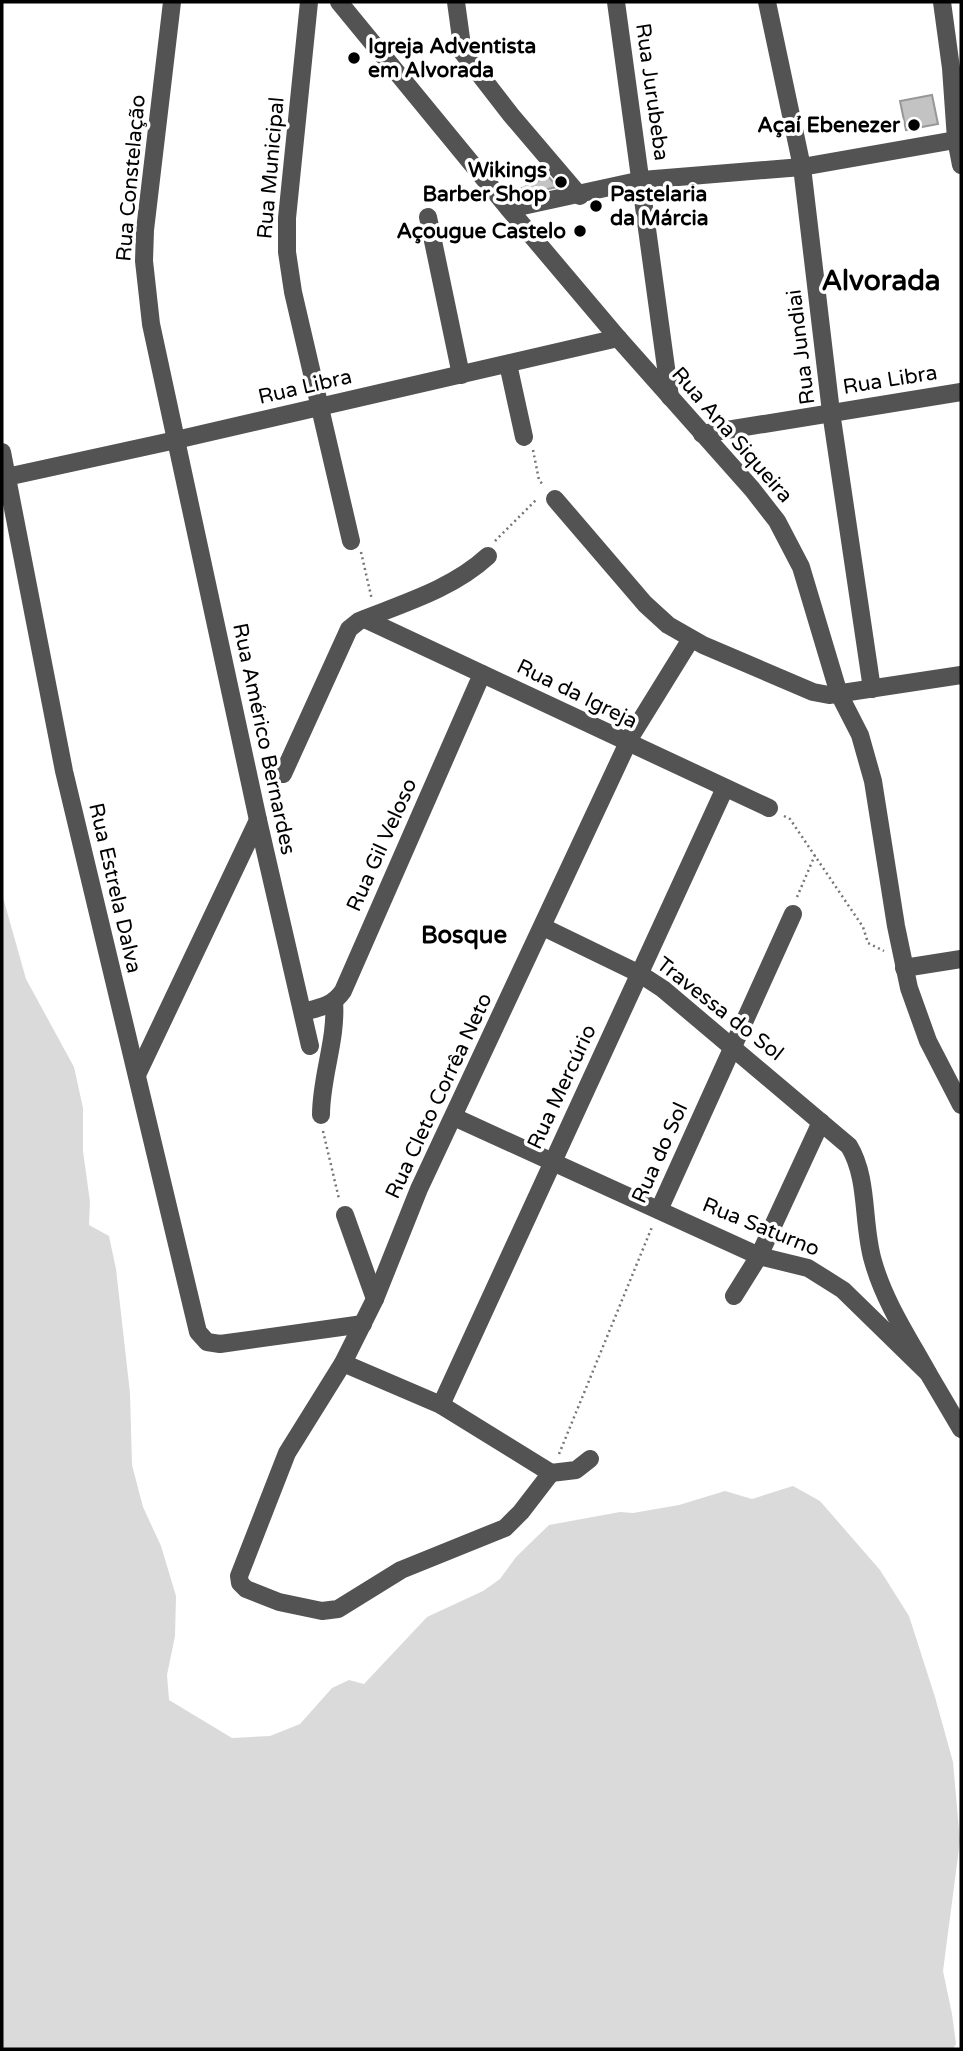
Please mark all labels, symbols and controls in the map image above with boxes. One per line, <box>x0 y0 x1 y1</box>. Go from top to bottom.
street label: Rua Jurubeba <box>630 22 674 162</box>
place label: Igreja Adventista em Alvorada <box>368 34 536 83</box>
marker: Igreja Adventista em Alvorada <box>346 50 362 66</box>
street label: Rua Constelação <box>111 94 151 262</box>
street label: Rua Municipal <box>252 96 290 240</box>
place label: Açaí Ebenezer <box>757 113 901 138</box>
marker: Açaí Ebenezer <box>906 117 922 133</box>
place label: Wikings Barber Shop <box>422 158 547 207</box>
marker: Wikings Barber Shop <box>553 174 569 190</box>
place label: Pastelaria da Márcia <box>610 182 709 231</box>
marker: Pastelaria da Márcia <box>588 198 604 214</box>
place label: Açougue Castelo <box>396 219 566 244</box>
marker: Açougue Castelo <box>572 223 588 239</box>
district label: Alvorada <box>821 264 941 298</box>
street label: Rua Jundiai <box>782 288 820 406</box>
street label: Rua Libra <box>841 360 939 400</box>
street label: Rua Ana Siqueira <box>666 362 798 508</box>
street label: Rua Libra <box>256 364 354 410</box>
street label: Rua Américo Bernardes <box>227 621 301 857</box>
street label: Rua da Igreja <box>513 654 641 734</box>
street label: Rua Gil Veloso <box>342 775 422 915</box>
street label: Rua Estrela Dalva <box>83 801 147 975</box>
district label: Bosque <box>421 921 507 950</box>
street label: Travessa do Sol <box>652 952 788 1066</box>
street label: Rua Cleto Corrêa Neto <box>380 989 498 1203</box>
street label: Rua Mercúrio <box>522 1021 602 1153</box>
street label: Rua do Sol <box>627 1099 693 1207</box>
street label: Rua Saturno <box>699 1192 823 1262</box>

